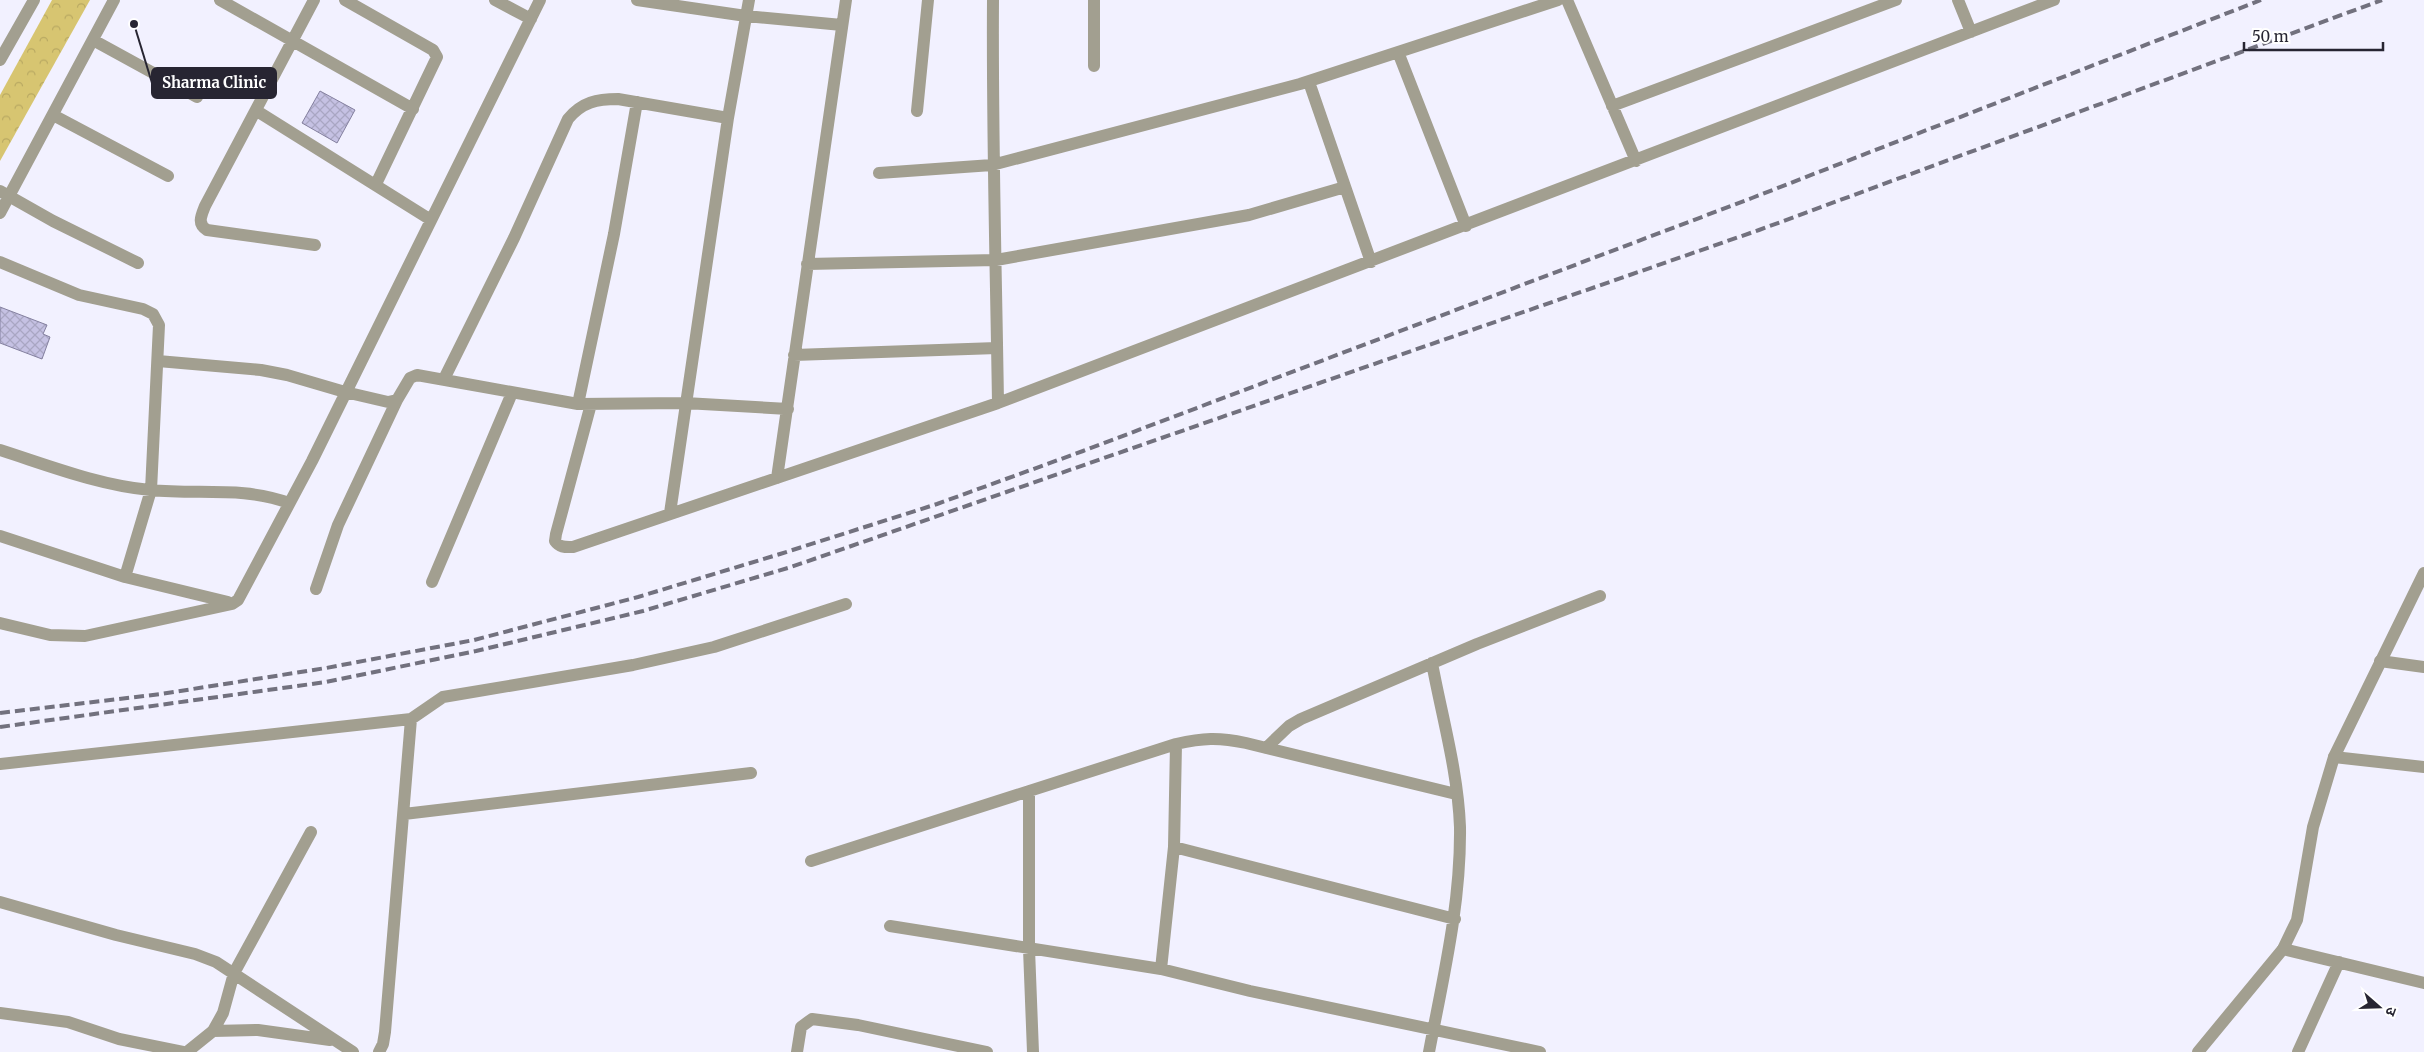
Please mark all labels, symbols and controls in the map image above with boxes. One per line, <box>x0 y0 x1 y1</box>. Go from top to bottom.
scale bar <box>2244 20 2383 52</box>
text: 50 m <box>2252 27 2289 46</box>
callout: Sharma Clinic <box>152 68 276 98</box>
text: Sharma Clinic <box>162 73 266 92</box>
north arrow <box>2354 982 2404 1032</box>
text: उ <box>2381 1005 2401 1019</box>

